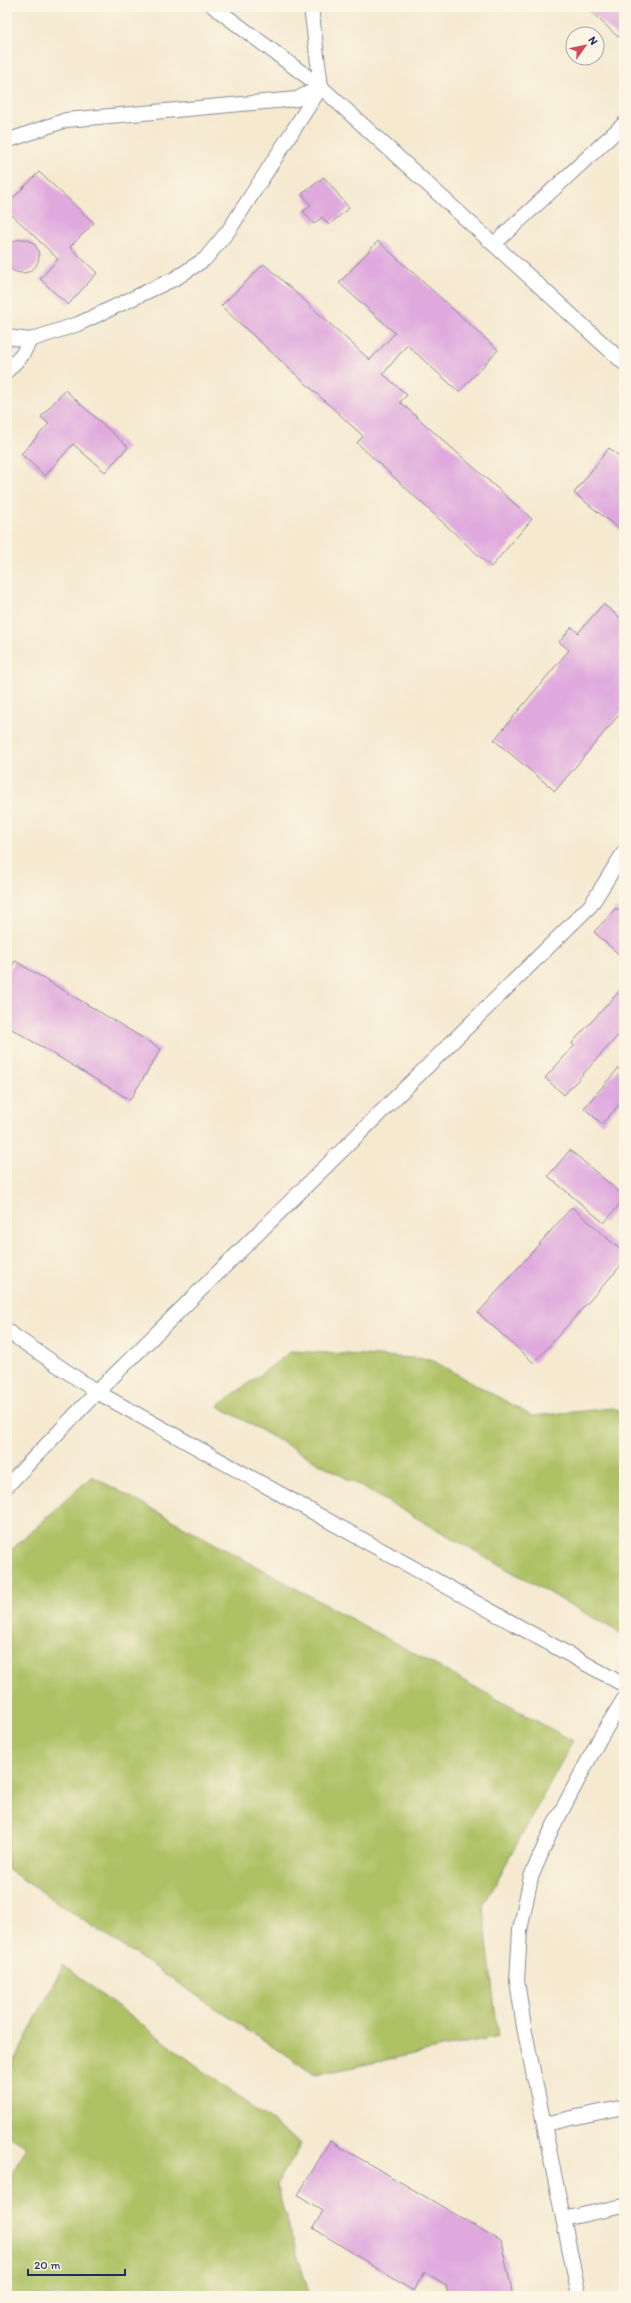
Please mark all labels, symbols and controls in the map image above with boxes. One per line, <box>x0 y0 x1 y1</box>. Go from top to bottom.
north arrow <box>565 26 605 66</box>
text: N <box>585 34 600 47</box>
scale bar <box>28 2251 125 2277</box>
text: 20 m <box>34 2258 61 2272</box>

